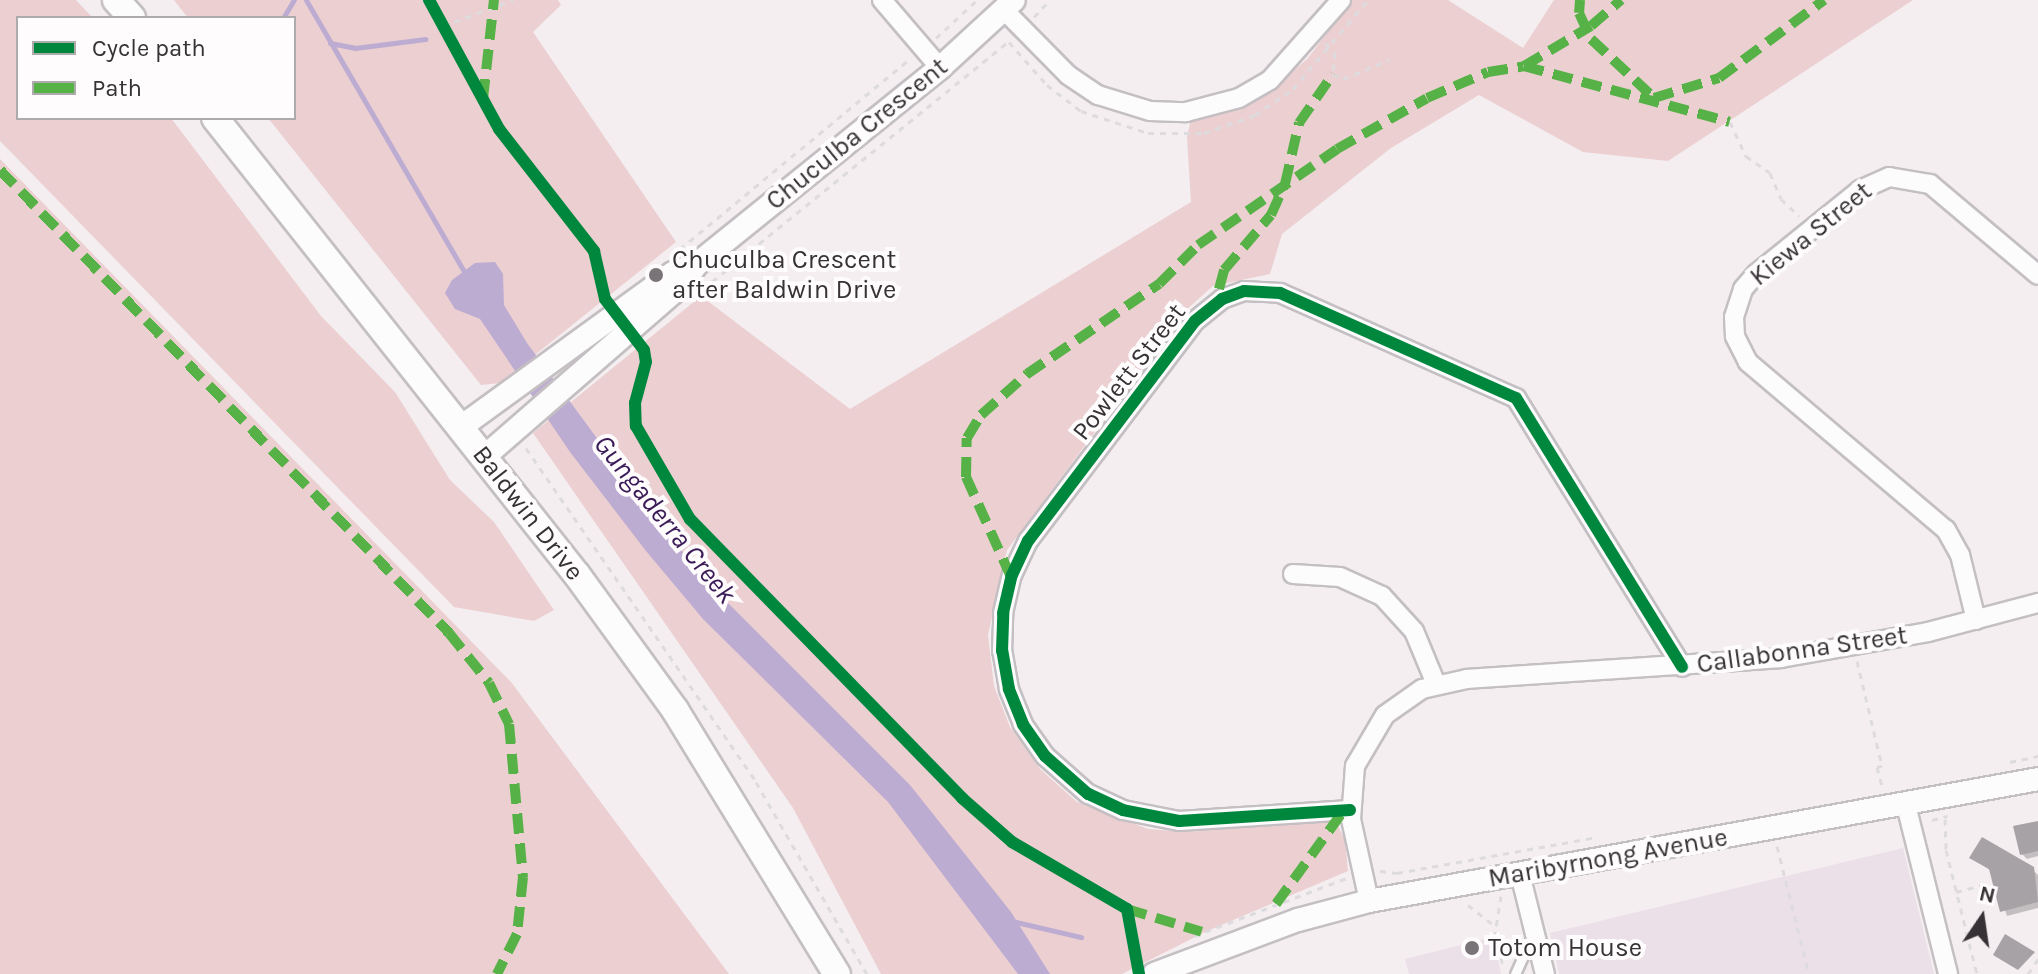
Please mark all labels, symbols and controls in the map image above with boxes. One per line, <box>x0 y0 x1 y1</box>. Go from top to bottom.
legend <box>16 16 296 120</box>
text: Cycle path <box>92 34 206 62</box>
street label: Chuculba Crescent <box>760 51 954 217</box>
text: Path <box>92 74 142 102</box>
street label: Kiewa Street <box>1744 175 1878 293</box>
place label: Chuculba Crescent after Baldwin Drive <box>672 244 896 306</box>
marker: Chuculba Crescent after Baldwin Drive <box>647 266 665 284</box>
street label: Powlett Street <box>1066 297 1192 447</box>
water label: Gungaderra Creek <box>587 428 743 610</box>
street label: Baldwin Drive <box>466 439 590 587</box>
street label: Callabonna Street <box>1695 620 1909 680</box>
street label: Maribyrnong Avenue <box>1486 822 1730 894</box>
north arrow <box>1942 878 2022 958</box>
text: N <box>1977 880 1998 909</box>
place label: Totom House <box>1488 932 1642 964</box>
marker: Totom House <box>1463 939 1481 957</box>

